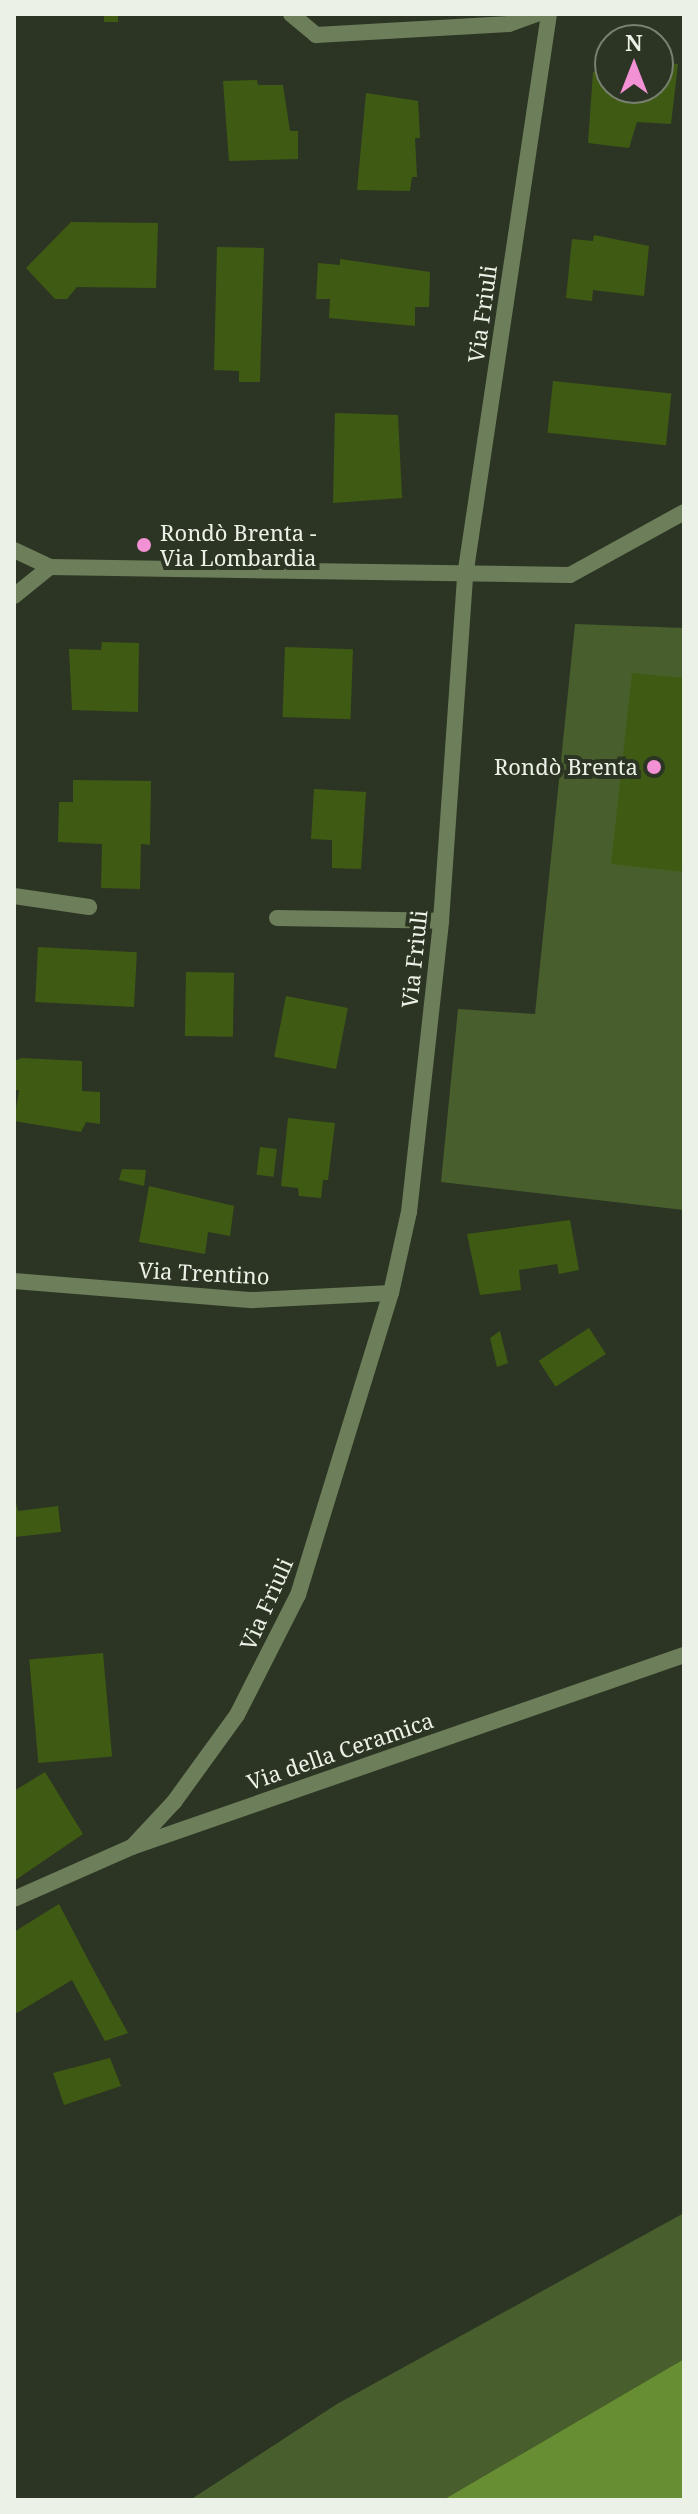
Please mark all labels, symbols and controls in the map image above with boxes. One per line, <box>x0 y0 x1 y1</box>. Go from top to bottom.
north arrow <box>594 24 674 104</box>
text: N <box>625 27 643 57</box>
street label: Via Friuli <box>462 264 502 364</box>
place label: Rondò Brenta - Via Lombardia <box>160 519 317 570</box>
marker: Rondò Brenta - Via Lombardia <box>135 536 153 554</box>
place label: Rondò Brenta <box>494 754 638 780</box>
marker: Rondò Brenta <box>645 758 663 776</box>
street label: Via Friuli <box>396 909 432 1009</box>
street label: Via Trentino <box>138 1256 270 1290</box>
street label: Via Friuli <box>234 1554 298 1654</box>
street label: Via della Ceramica <box>243 1707 437 1795</box>

